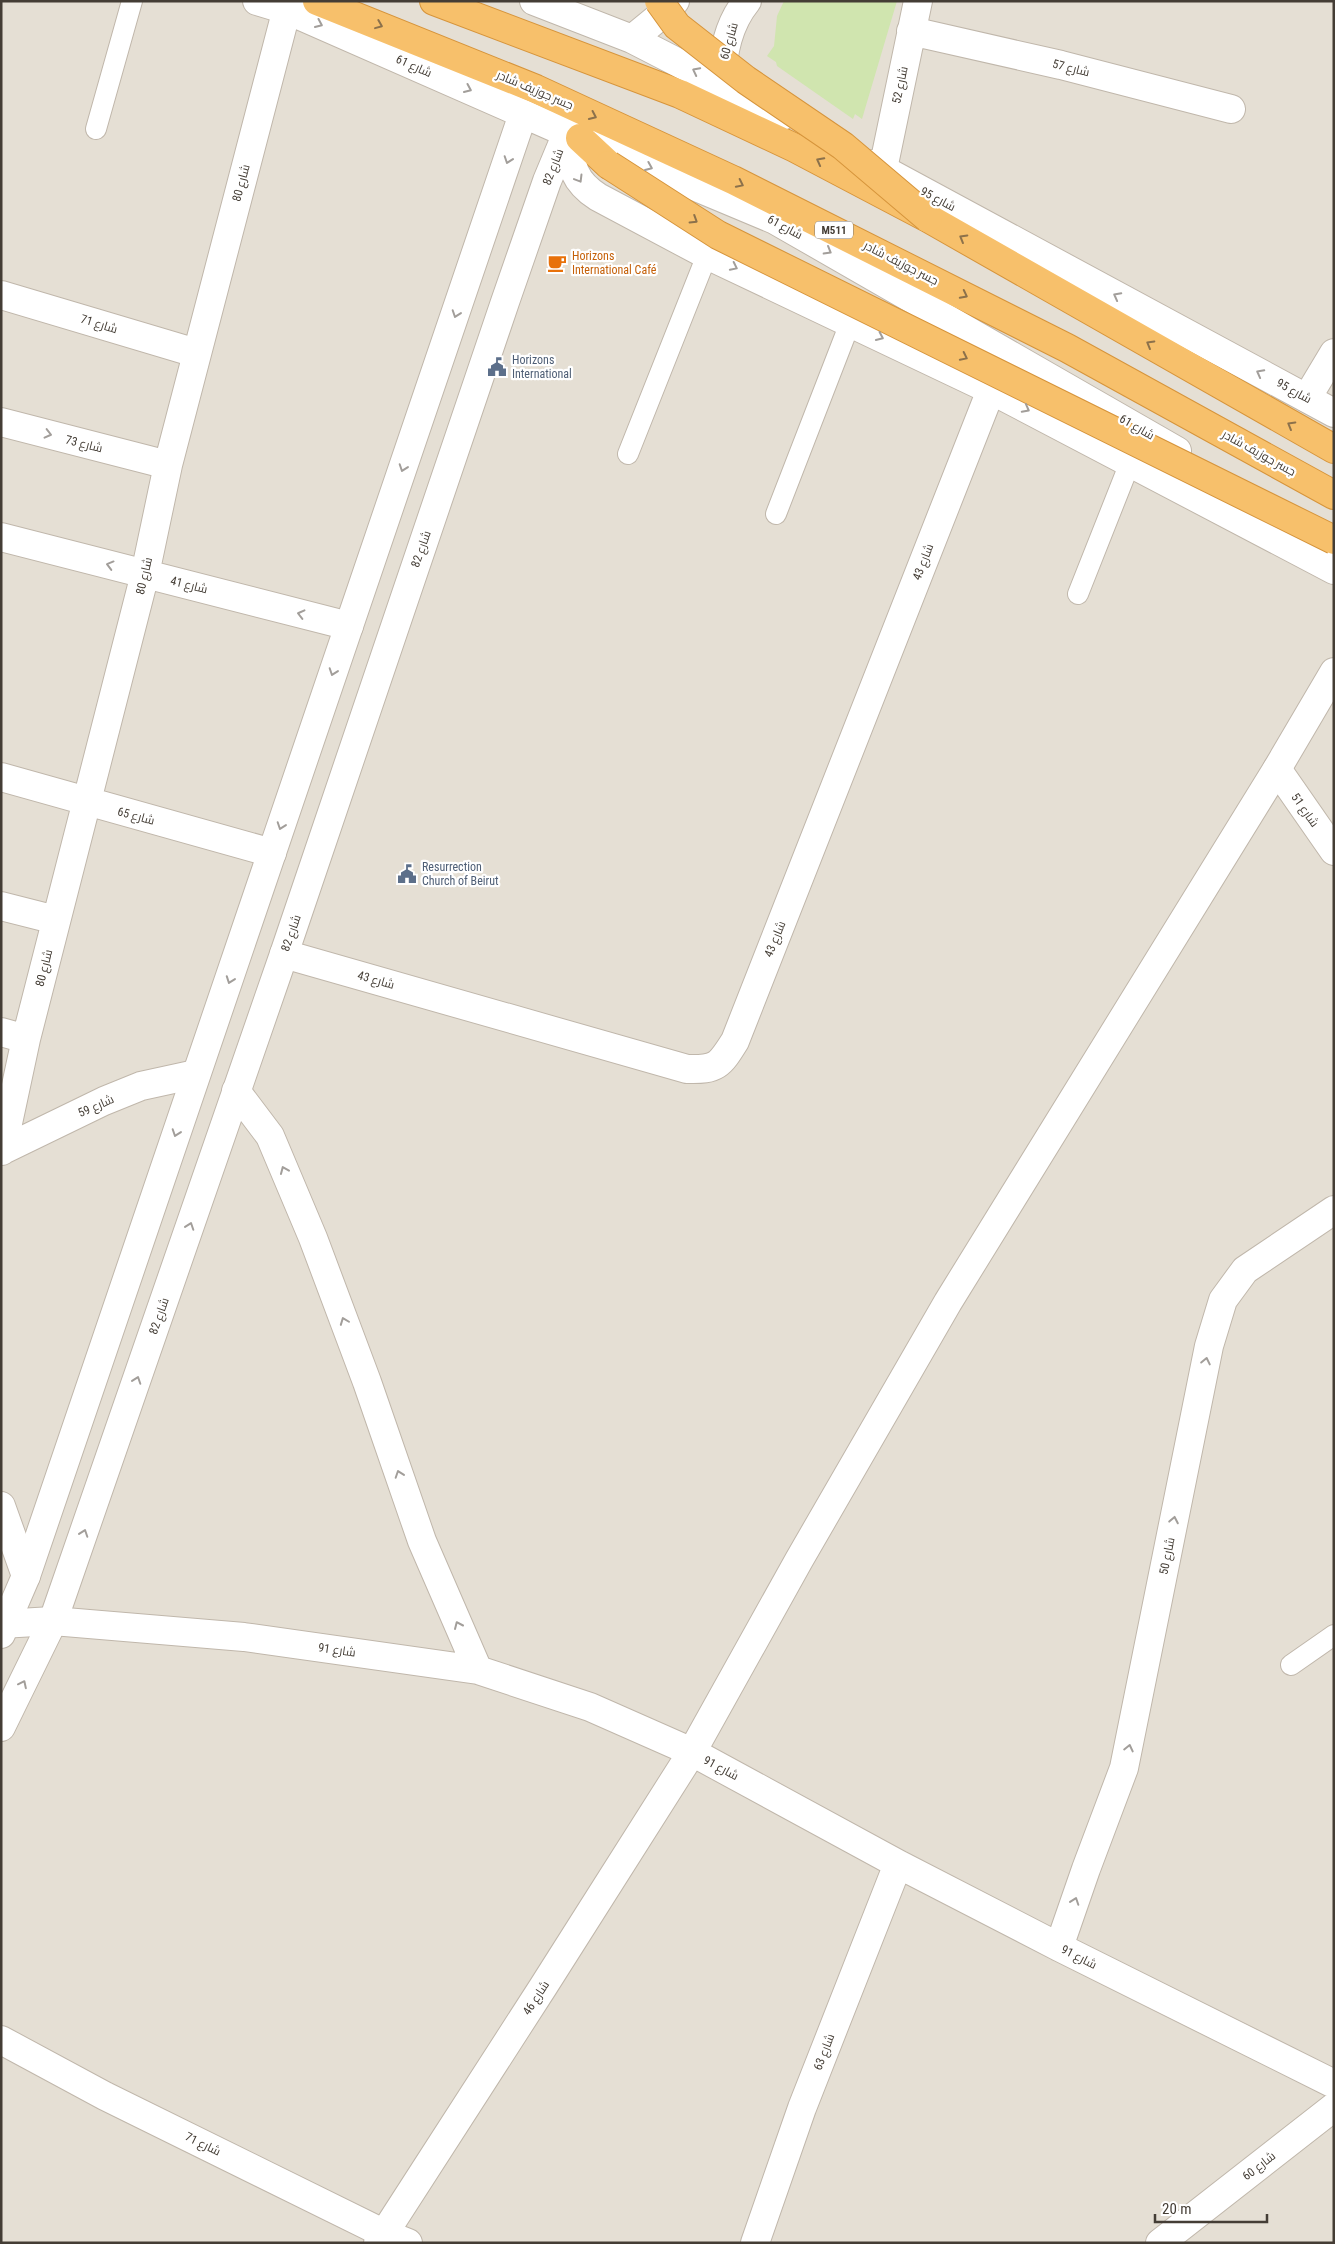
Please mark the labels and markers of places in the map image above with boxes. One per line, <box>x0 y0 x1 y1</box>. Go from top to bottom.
place label: Horizons International Café <box>572 249 657 277</box>
cafe icon: Horizons International Café <box>546 252 568 274</box>
place label: Horizons International <box>512 353 572 381</box>
public building icon: Horizons International <box>486 356 508 378</box>
place label: Resurrection Church of Beirut <box>422 860 499 888</box>
public building icon: Resurrection Church of Beirut <box>396 863 418 885</box>

